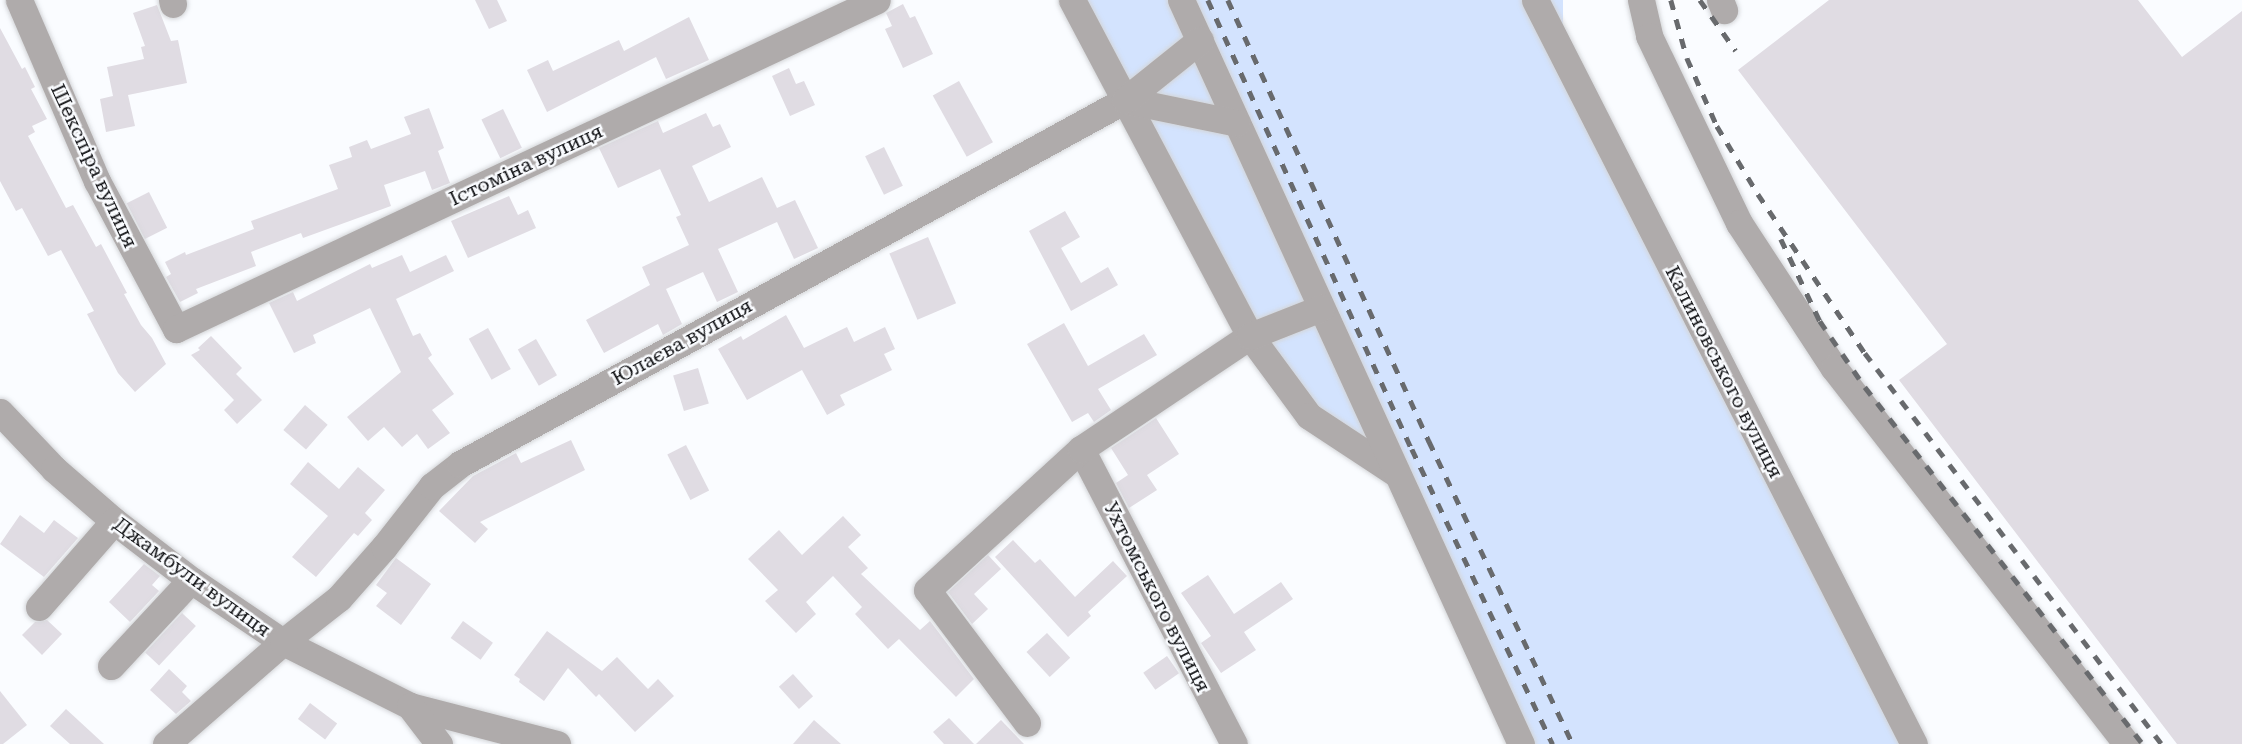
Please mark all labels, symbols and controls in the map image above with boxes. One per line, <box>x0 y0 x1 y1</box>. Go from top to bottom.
street label: Шекспіра вулиця <box>46 80 142 252</box>
street label: Істоміна вулиця <box>446 119 606 211</box>
street label: Калиновського вулиця <box>1660 262 1788 482</box>
street label: Юлаєва вулиця <box>608 294 756 390</box>
street label: Ухтомського вулиця <box>1099 498 1215 696</box>
street label: Джамбули вулиця <box>109 512 275 642</box>

